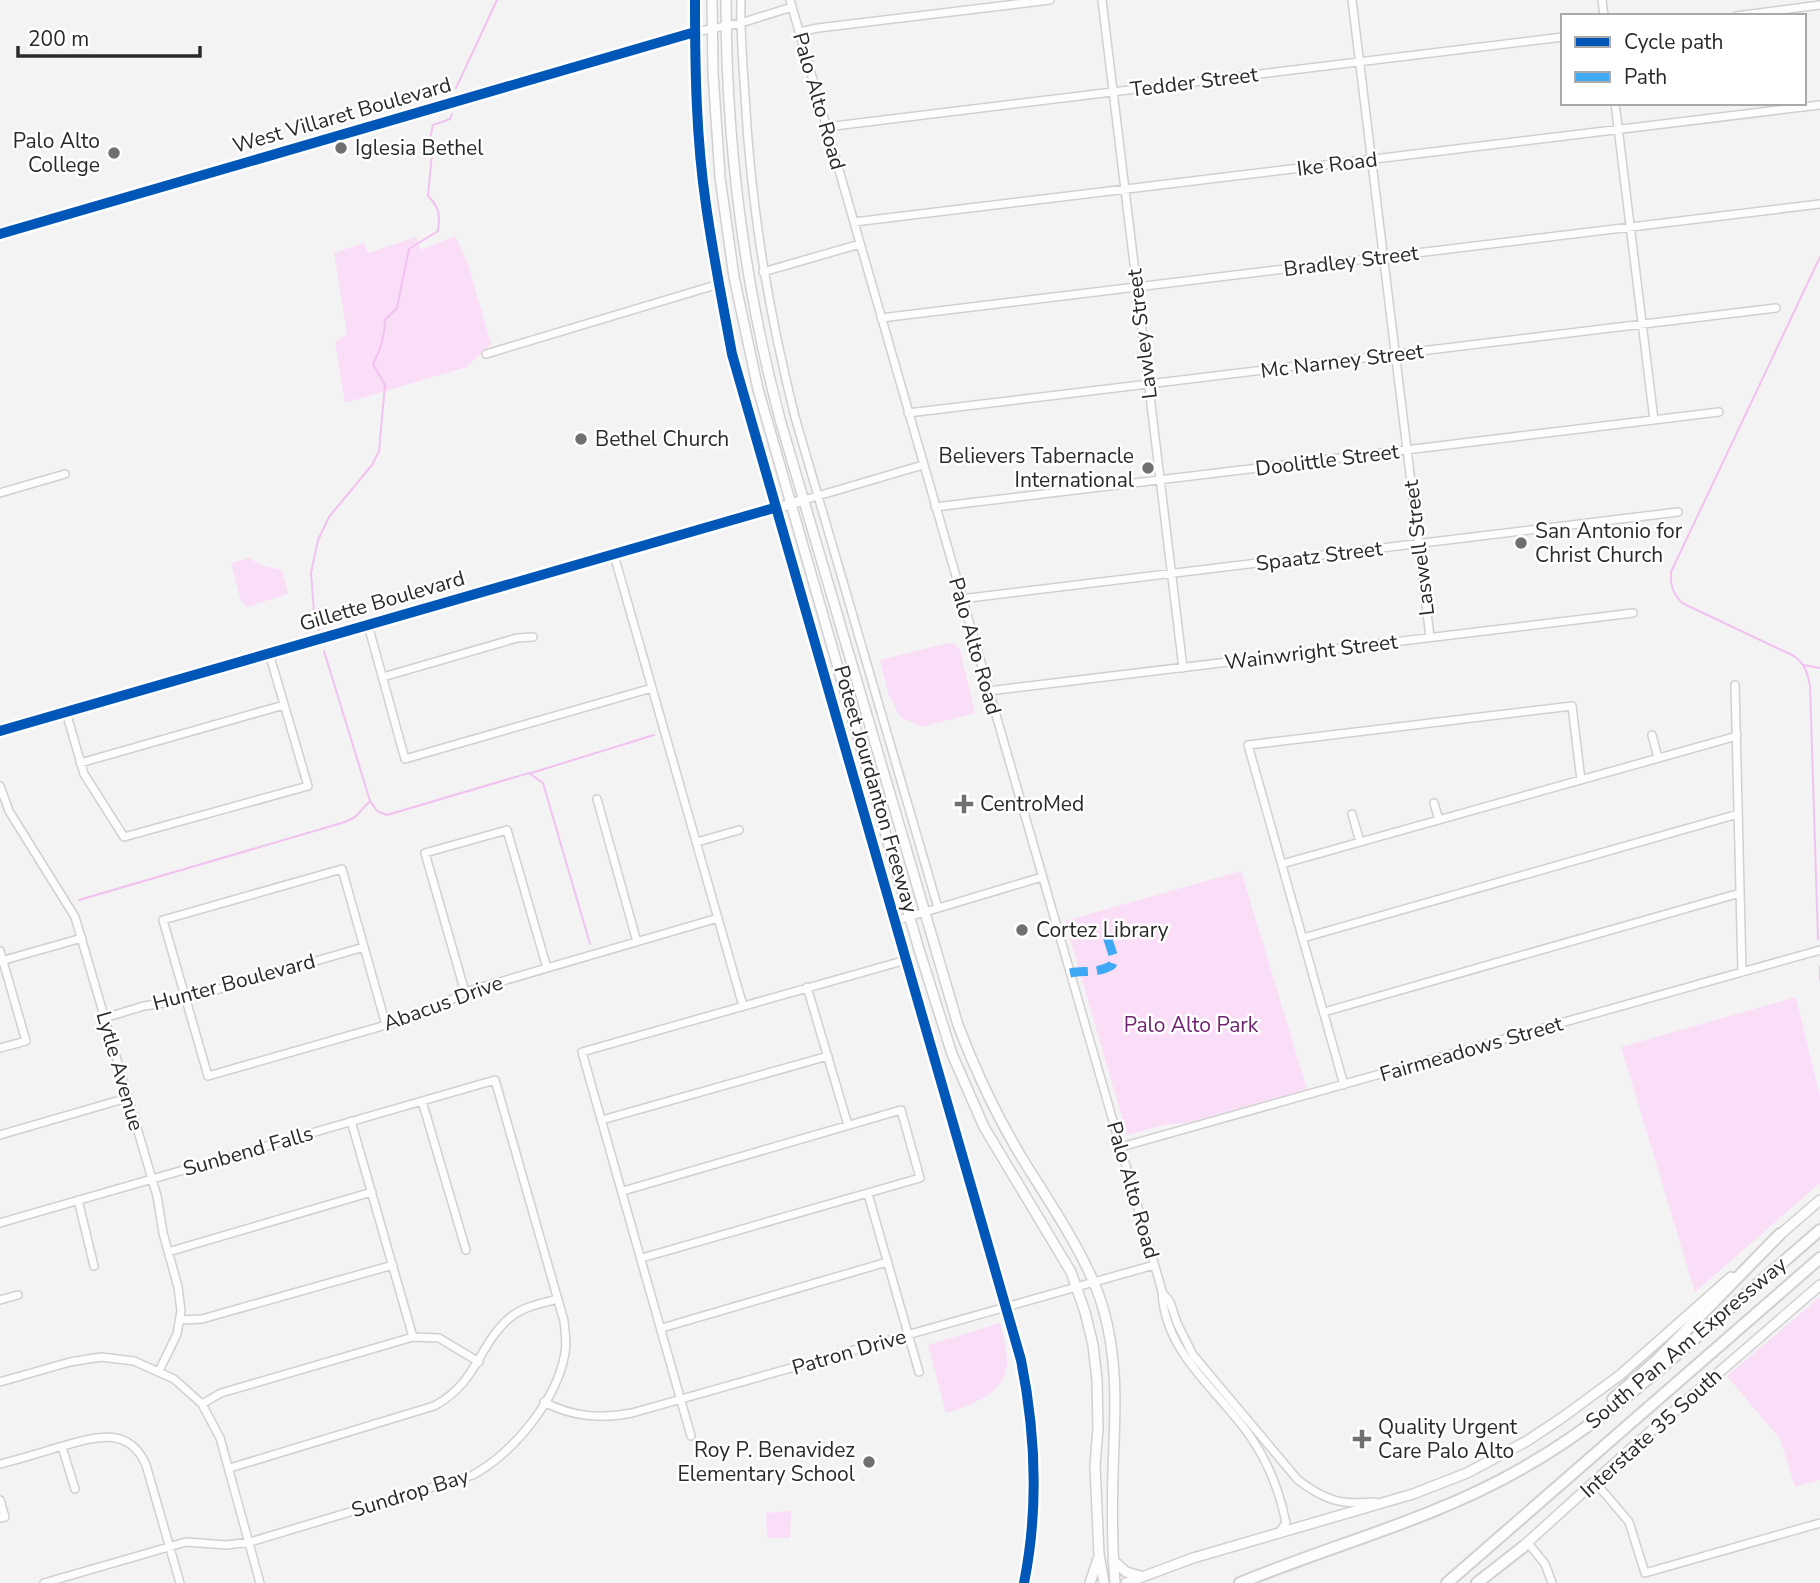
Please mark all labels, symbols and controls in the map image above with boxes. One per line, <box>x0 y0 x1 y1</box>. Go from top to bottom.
scale bar <box>18 14 200 58</box>
legend <box>1561 14 1806 105</box>
text: 200 m <box>28 25 89 53</box>
text: Cycle path <box>1624 28 1723 56</box>
street label: Palo Alto Road <box>786 29 852 173</box>
street label: Tedder Street <box>1129 60 1260 104</box>
text: Path <box>1624 63 1667 91</box>
street label: West Villaret Boulevard <box>229 70 455 160</box>
place label: Palo Alto College <box>13 127 100 179</box>
place label: Iglesia Bethel <box>355 134 484 162</box>
marker: Iglesia Bethel <box>333 140 349 156</box>
marker: Palo Alto College <box>106 145 122 161</box>
street label: Ike Road <box>1295 145 1379 183</box>
street label: Bradley Street <box>1282 239 1421 283</box>
street label: Lawley Street <box>1120 267 1164 401</box>
street label: Mc Narney Street <box>1259 337 1426 385</box>
place label: Bethel Church <box>595 425 729 453</box>
marker: Bethel Church <box>573 431 589 447</box>
street label: Doolittle Street <box>1254 437 1401 483</box>
place label: Believers Tabernacle International <box>939 442 1135 494</box>
marker: Believers Tabernacle International <box>1140 460 1156 476</box>
street label: Laswell Street <box>1397 478 1441 617</box>
place label: San Antonio for Christ Church <box>1535 517 1683 569</box>
street label: Spaatz Street <box>1254 534 1384 578</box>
marker: San Antonio for Christ Church <box>1513 535 1529 551</box>
street label: Gillette Boulevard <box>296 564 468 638</box>
street label: Palo Alto Road <box>942 574 1008 718</box>
street label: Wainwright Street <box>1223 627 1400 677</box>
street label: Poteet Jourdanton Freeway <box>827 662 925 916</box>
place label: CentroMed <box>980 790 1084 818</box>
marker: CentroMed <box>954 794 974 814</box>
place label: Cortez Library <box>1036 916 1169 944</box>
marker: Cortez Library <box>1014 922 1030 938</box>
street label: Hunter Boulevard <box>150 947 318 1017</box>
street label: Abacus Drive <box>379 968 507 1038</box>
street label: Lytle Avenue <box>90 1008 150 1134</box>
street label: Fairmeadows Street <box>1376 1009 1566 1088</box>
park label: Palo Alto Park <box>1124 1011 1259 1039</box>
street label: Palo Alto Road <box>1100 1118 1166 1262</box>
street label: Sunbend Falls <box>180 1119 316 1183</box>
street label: South Pan Am Expressway <box>1580 1250 1793 1435</box>
street label: Patron Drive <box>789 1322 909 1382</box>
street label: Interstate 35 South <box>1574 1362 1728 1504</box>
place label: Quality Urgent Care Palo Alto <box>1378 1413 1518 1465</box>
marker: Quality Urgent Care Palo Alto <box>1352 1429 1372 1449</box>
place label: Roy P. Benavidez Elementary School <box>677 1436 856 1488</box>
marker: Roy P. Benavidez Elementary School <box>861 1454 877 1470</box>
street label: Sundrop Bay <box>348 1462 472 1524</box>

